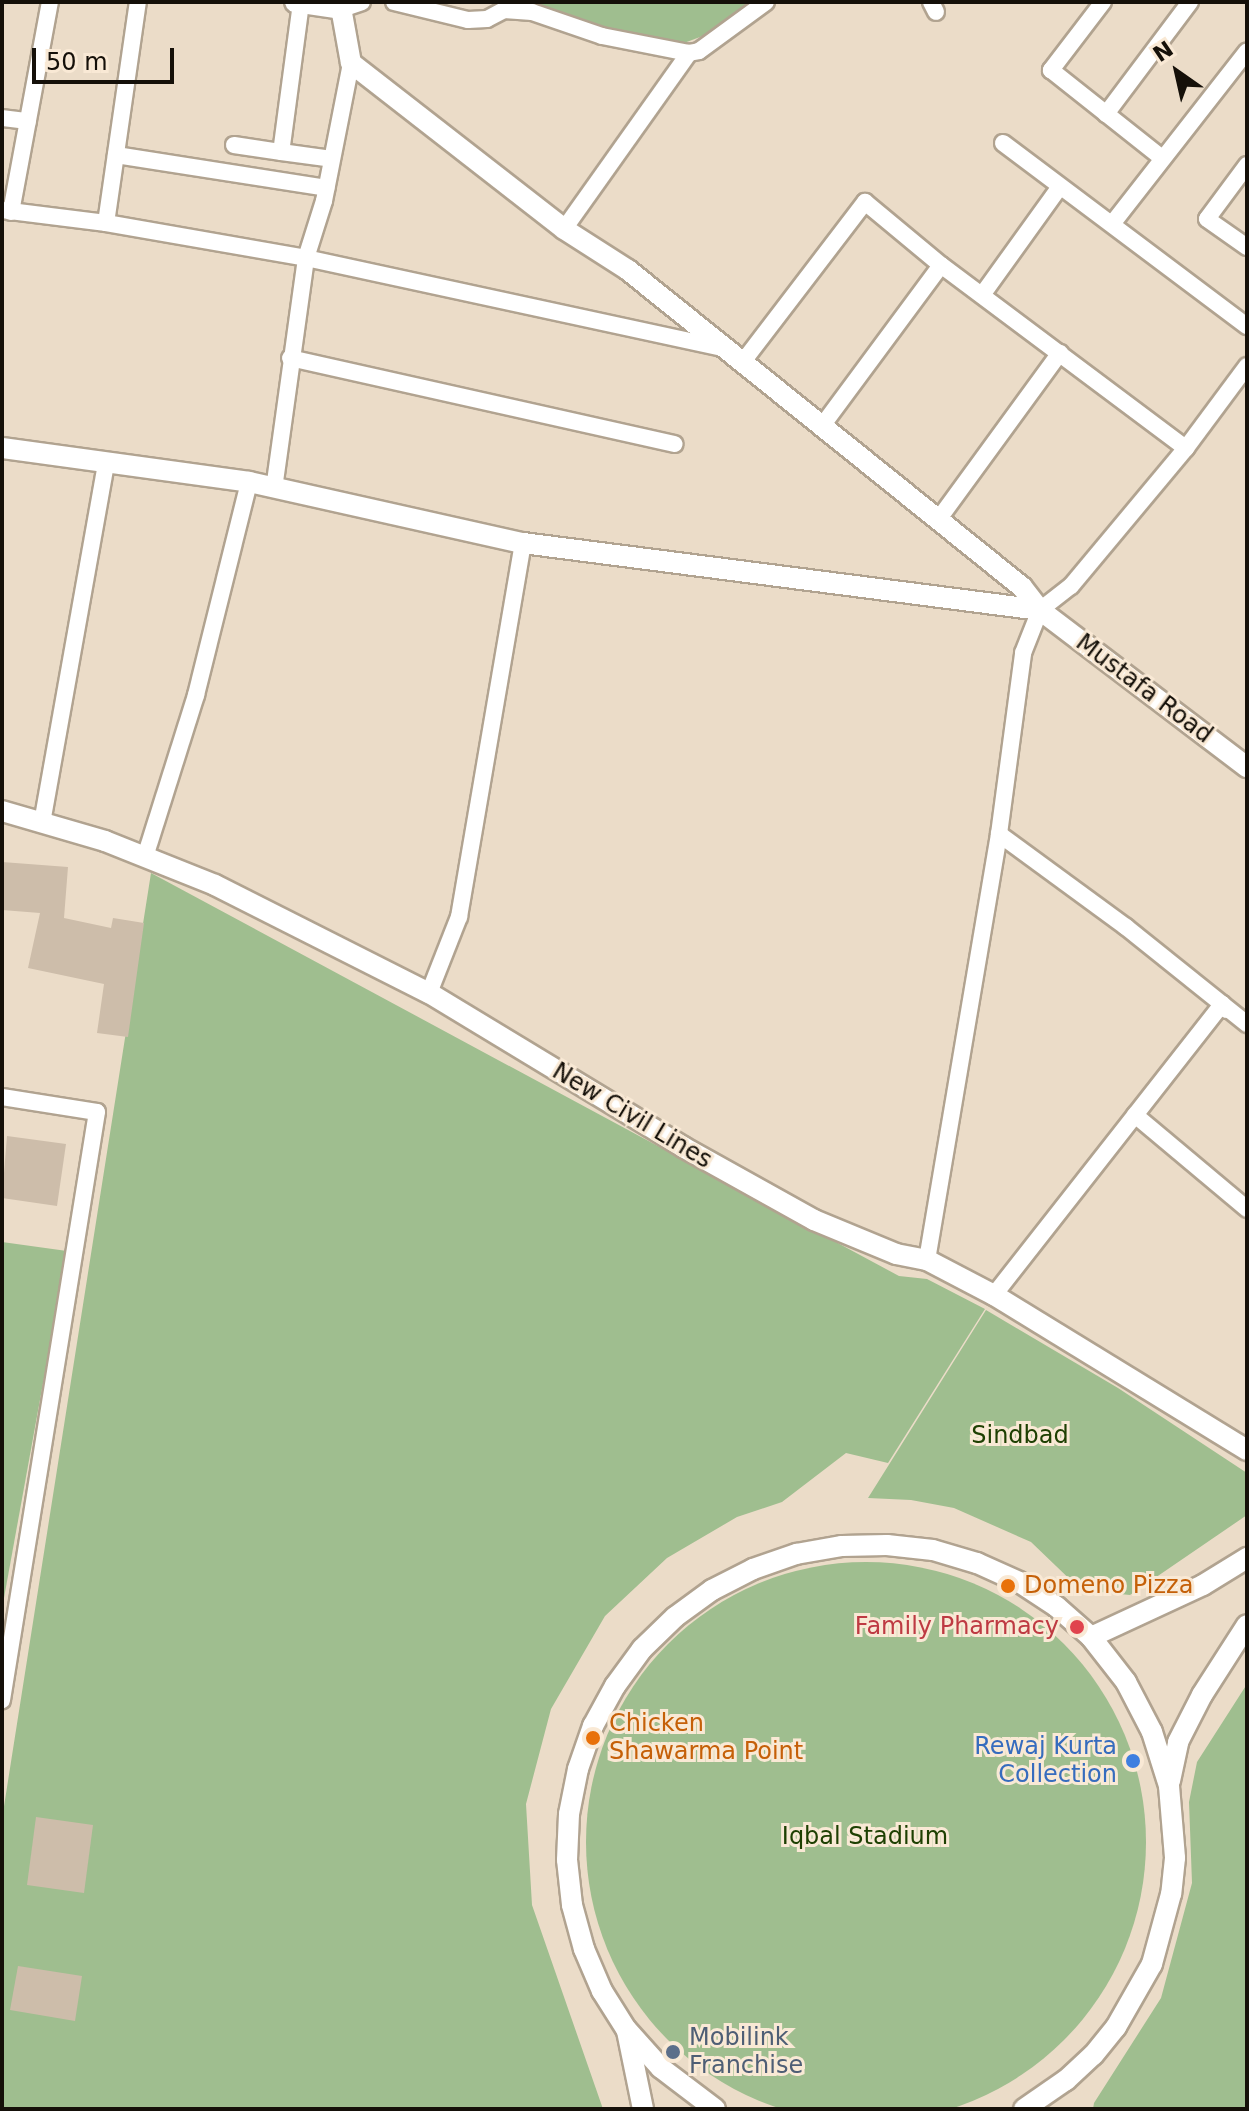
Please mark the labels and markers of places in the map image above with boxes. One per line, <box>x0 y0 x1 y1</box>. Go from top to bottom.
place label: Domeno Pizza <box>1024 1572 1193 1600</box>
marker: Domeno Pizza <box>999 1577 1017 1595</box>
place label: Family Pharmacy <box>855 1613 1059 1641</box>
marker: Family Pharmacy <box>1066 1616 1088 1638</box>
place label: Chicken Shawarma Point <box>609 1710 803 1766</box>
marker: Chicken Shawarma Point <box>584 1729 602 1747</box>
place label: Rewaj Kurta Collection <box>974 1733 1117 1789</box>
marker: Rewaj Kurta Collection <box>1124 1752 1142 1770</box>
place label: Mobilink Franchise <box>689 2024 803 2080</box>
marker: Mobilink Franchise <box>664 2043 682 2061</box>

